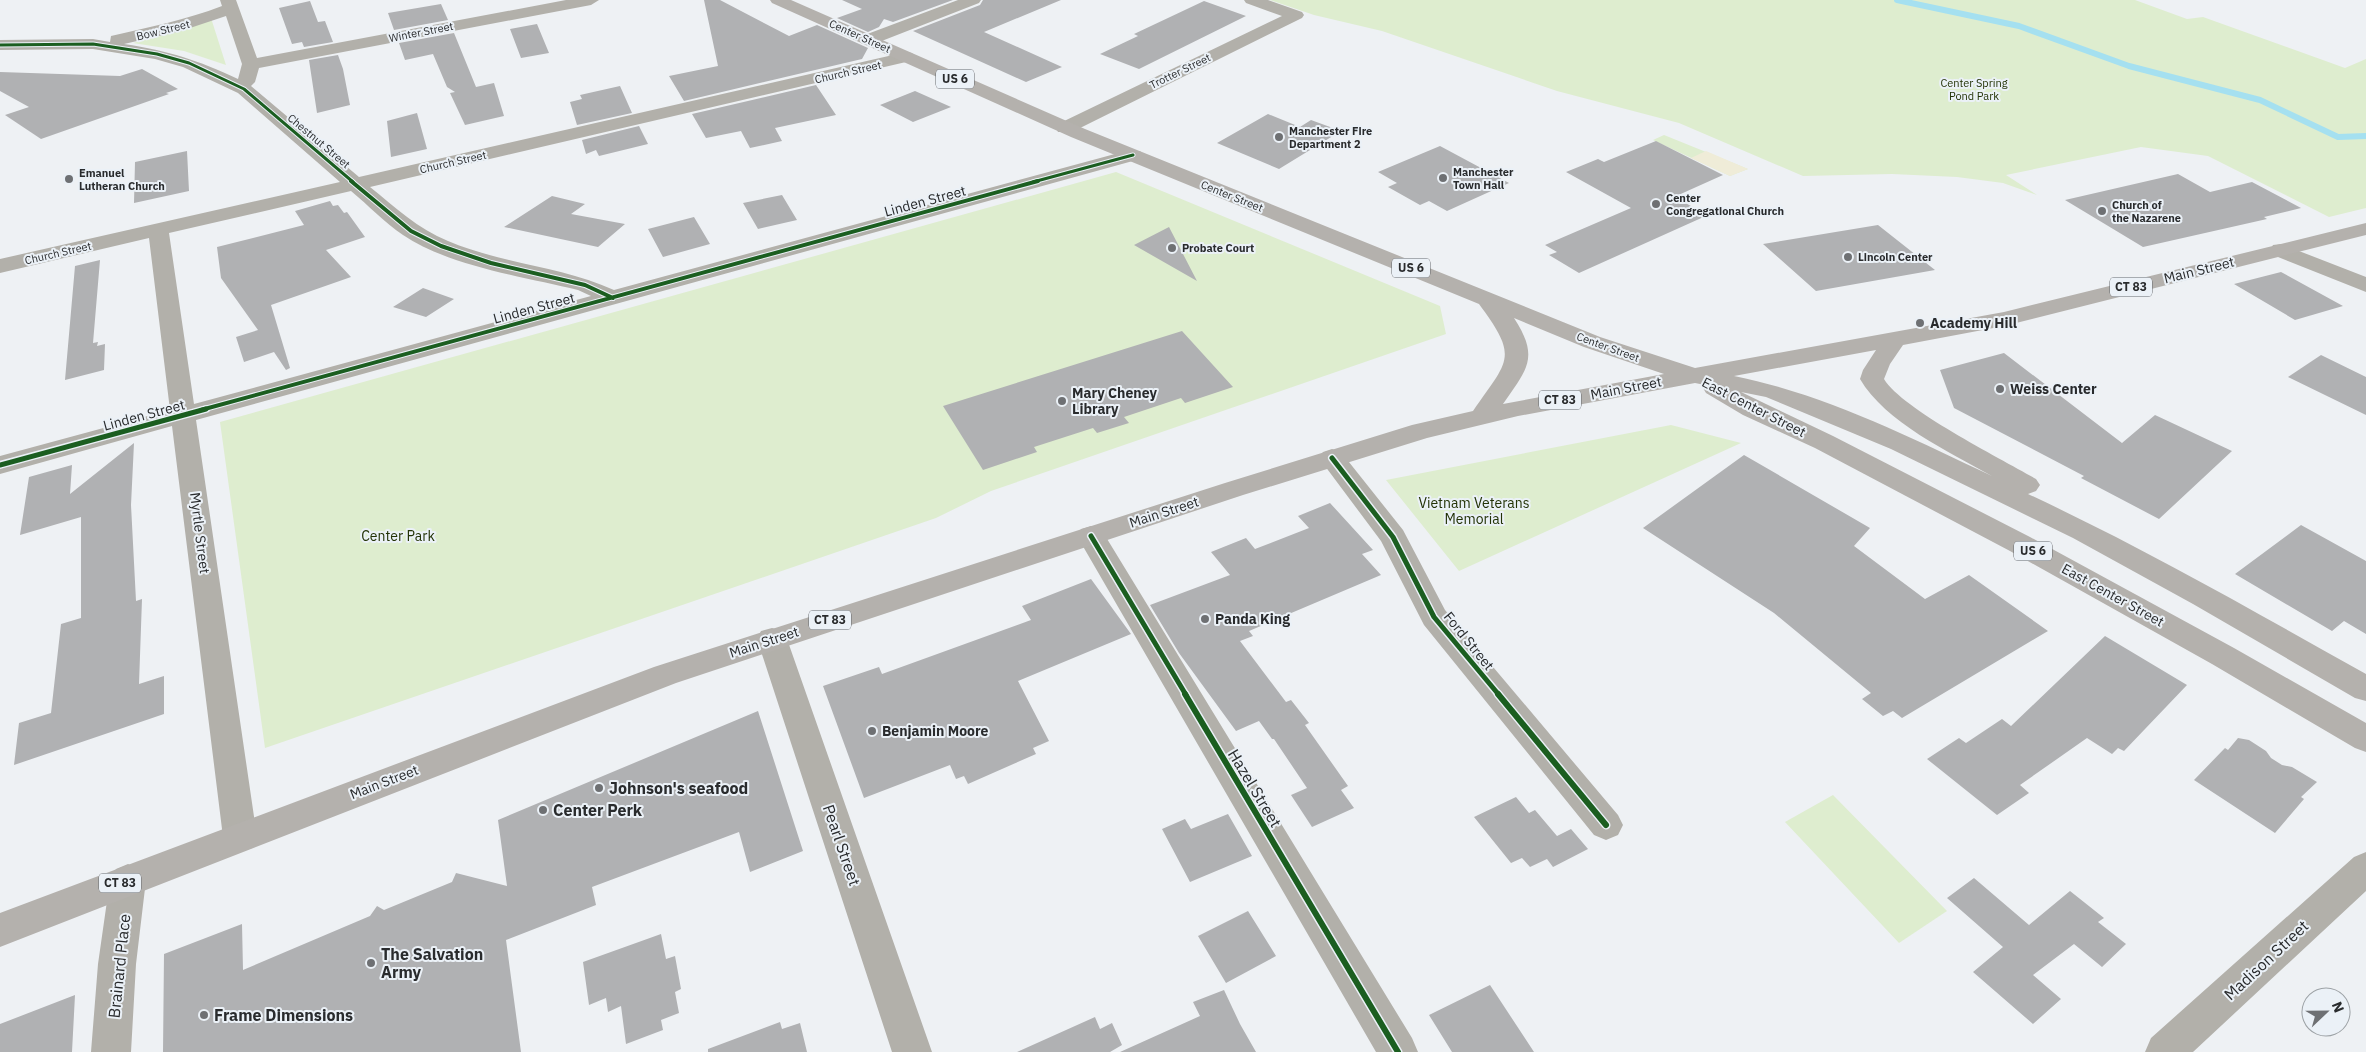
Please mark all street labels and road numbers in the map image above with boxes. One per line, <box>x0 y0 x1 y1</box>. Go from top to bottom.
street label: Center Street <box>827 16 893 56</box>
street label: Bow Street <box>135 17 191 43</box>
street label: Winter Street <box>388 19 455 45</box>
street label: Trotter Street <box>1147 50 1213 92</box>
street label: Church Street <box>813 58 883 86</box>
road number: US 6 <box>936 70 974 88</box>
street label: Chestnut Street <box>285 111 353 171</box>
street label: Church Street <box>418 148 488 176</box>
street label: Center Street <box>1199 177 1265 215</box>
street label: Linden Street <box>882 181 968 221</box>
street label: Church Street <box>23 239 93 267</box>
street label: Main Street <box>2162 253 2236 287</box>
road number: US 6 <box>1392 258 1430 278</box>
road number: CT 83 <box>2110 278 2152 296</box>
street label: Linden Street <box>491 288 577 328</box>
street label: Center Street <box>1575 329 1641 365</box>
street label: Main Street <box>1589 372 1663 404</box>
street label: East Center Street <box>1699 373 1809 441</box>
road number: CT 83 <box>1539 390 1581 410</box>
street label: Linden Street <box>101 395 187 435</box>
street label: Myrtle Street <box>186 491 214 575</box>
street label: Main Street <box>1127 492 1201 532</box>
road number: US 6 <box>2014 542 2052 560</box>
street label: East Center Street <box>2059 559 2167 631</box>
street label: Ford Street <box>1440 608 1498 674</box>
road number: CT 83 <box>809 610 851 630</box>
street label: Main Street <box>727 622 801 662</box>
street label: Hazel Street <box>1224 745 1286 831</box>
street label: Main Street <box>347 761 421 803</box>
street label: Pearl Street <box>819 802 865 888</box>
road number: CT 83 <box>99 874 141 892</box>
street label: Brainard Place <box>104 913 134 1019</box>
street label: Madison Street <box>2220 916 2312 1004</box>

